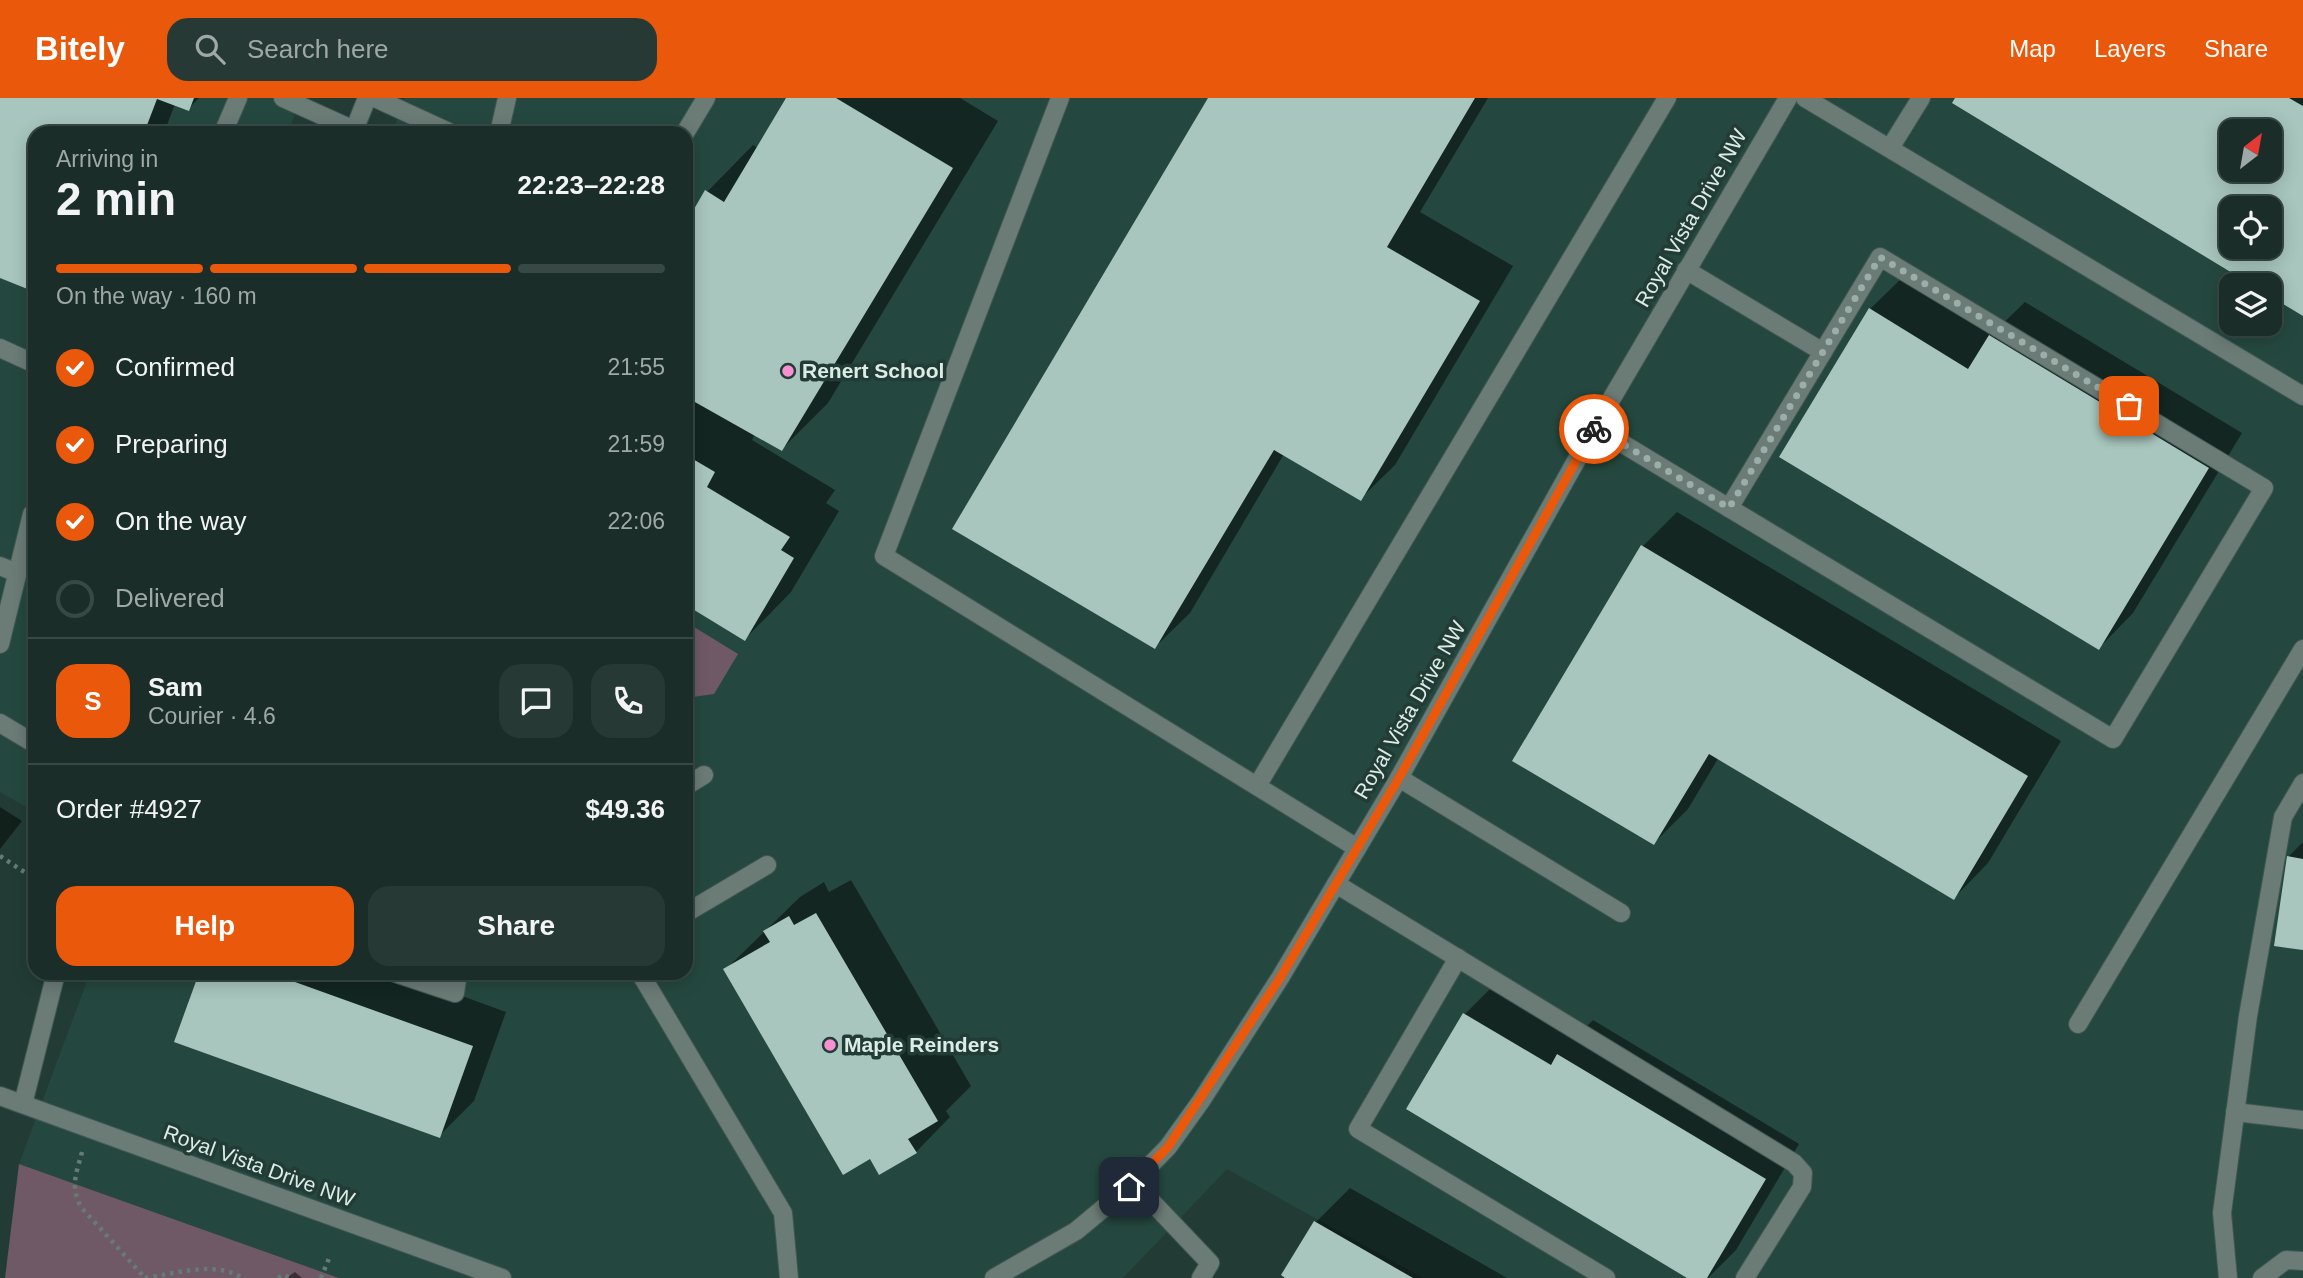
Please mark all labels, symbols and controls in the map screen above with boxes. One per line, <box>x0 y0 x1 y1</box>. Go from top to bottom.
search box <box>167 18 657 81</box>
text: Bitely <box>35 30 125 67</box>
icon: search <box>191 30 229 68</box>
text: Search here <box>247 34 389 64</box>
text: Map <box>2009 35 2056 62</box>
text: Layers <box>2094 35 2166 62</box>
text: Share <box>2204 35 2268 62</box>
north arrow <box>2219 119 2282 182</box>
map controls <box>2219 119 2282 336</box>
street label: Royal Vista Drive NW <box>1630 125 1751 311</box>
text: Arriving in <box>56 146 158 172</box>
text: 22:23–22:28 <box>518 170 665 200</box>
text: 2 min <box>56 173 176 225</box>
button: locate <box>2219 196 2282 259</box>
button: layers <box>2219 273 2282 336</box>
text: On the way · 160 m <box>56 283 257 309</box>
icon: check <box>56 349 94 387</box>
text: Confirmed <box>115 352 235 382</box>
text: 21:55 <box>607 354 665 380</box>
place label: Renert School <box>802 359 944 382</box>
marker: Renert School <box>780 363 796 379</box>
pin <box>2099 376 2159 436</box>
icon: bag <box>2110 387 2148 425</box>
courier <box>1559 394 1629 464</box>
icon: bike <box>1575 410 1613 448</box>
icon: check <box>56 426 94 464</box>
text: Preparing <box>115 429 228 459</box>
text: 21:59 <box>607 431 665 457</box>
icon: check <box>56 503 94 541</box>
text: On the way <box>115 506 247 536</box>
text: 22:06 <box>607 508 665 534</box>
text: Delivered <box>115 583 225 613</box>
street label: Royal Vista Drive NW <box>1349 617 1470 803</box>
button: chat <box>499 664 573 738</box>
button: phone <box>591 664 665 738</box>
text: Sam <box>148 672 203 702</box>
text: S <box>84 686 102 716</box>
text: Courier · 4.6 <box>148 703 276 729</box>
text: Order #4927 <box>56 794 202 824</box>
text: $49.36 <box>585 794 665 824</box>
button: Help <box>56 886 354 966</box>
button: Share <box>368 886 665 966</box>
place label: Maple Reinders <box>844 1033 999 1056</box>
marker: Maple Reinders <box>822 1037 838 1053</box>
street label: Royal Vista Drive NW <box>161 1120 358 1211</box>
pin <box>1099 1157 1159 1217</box>
icon: home <box>1110 1168 1148 1206</box>

